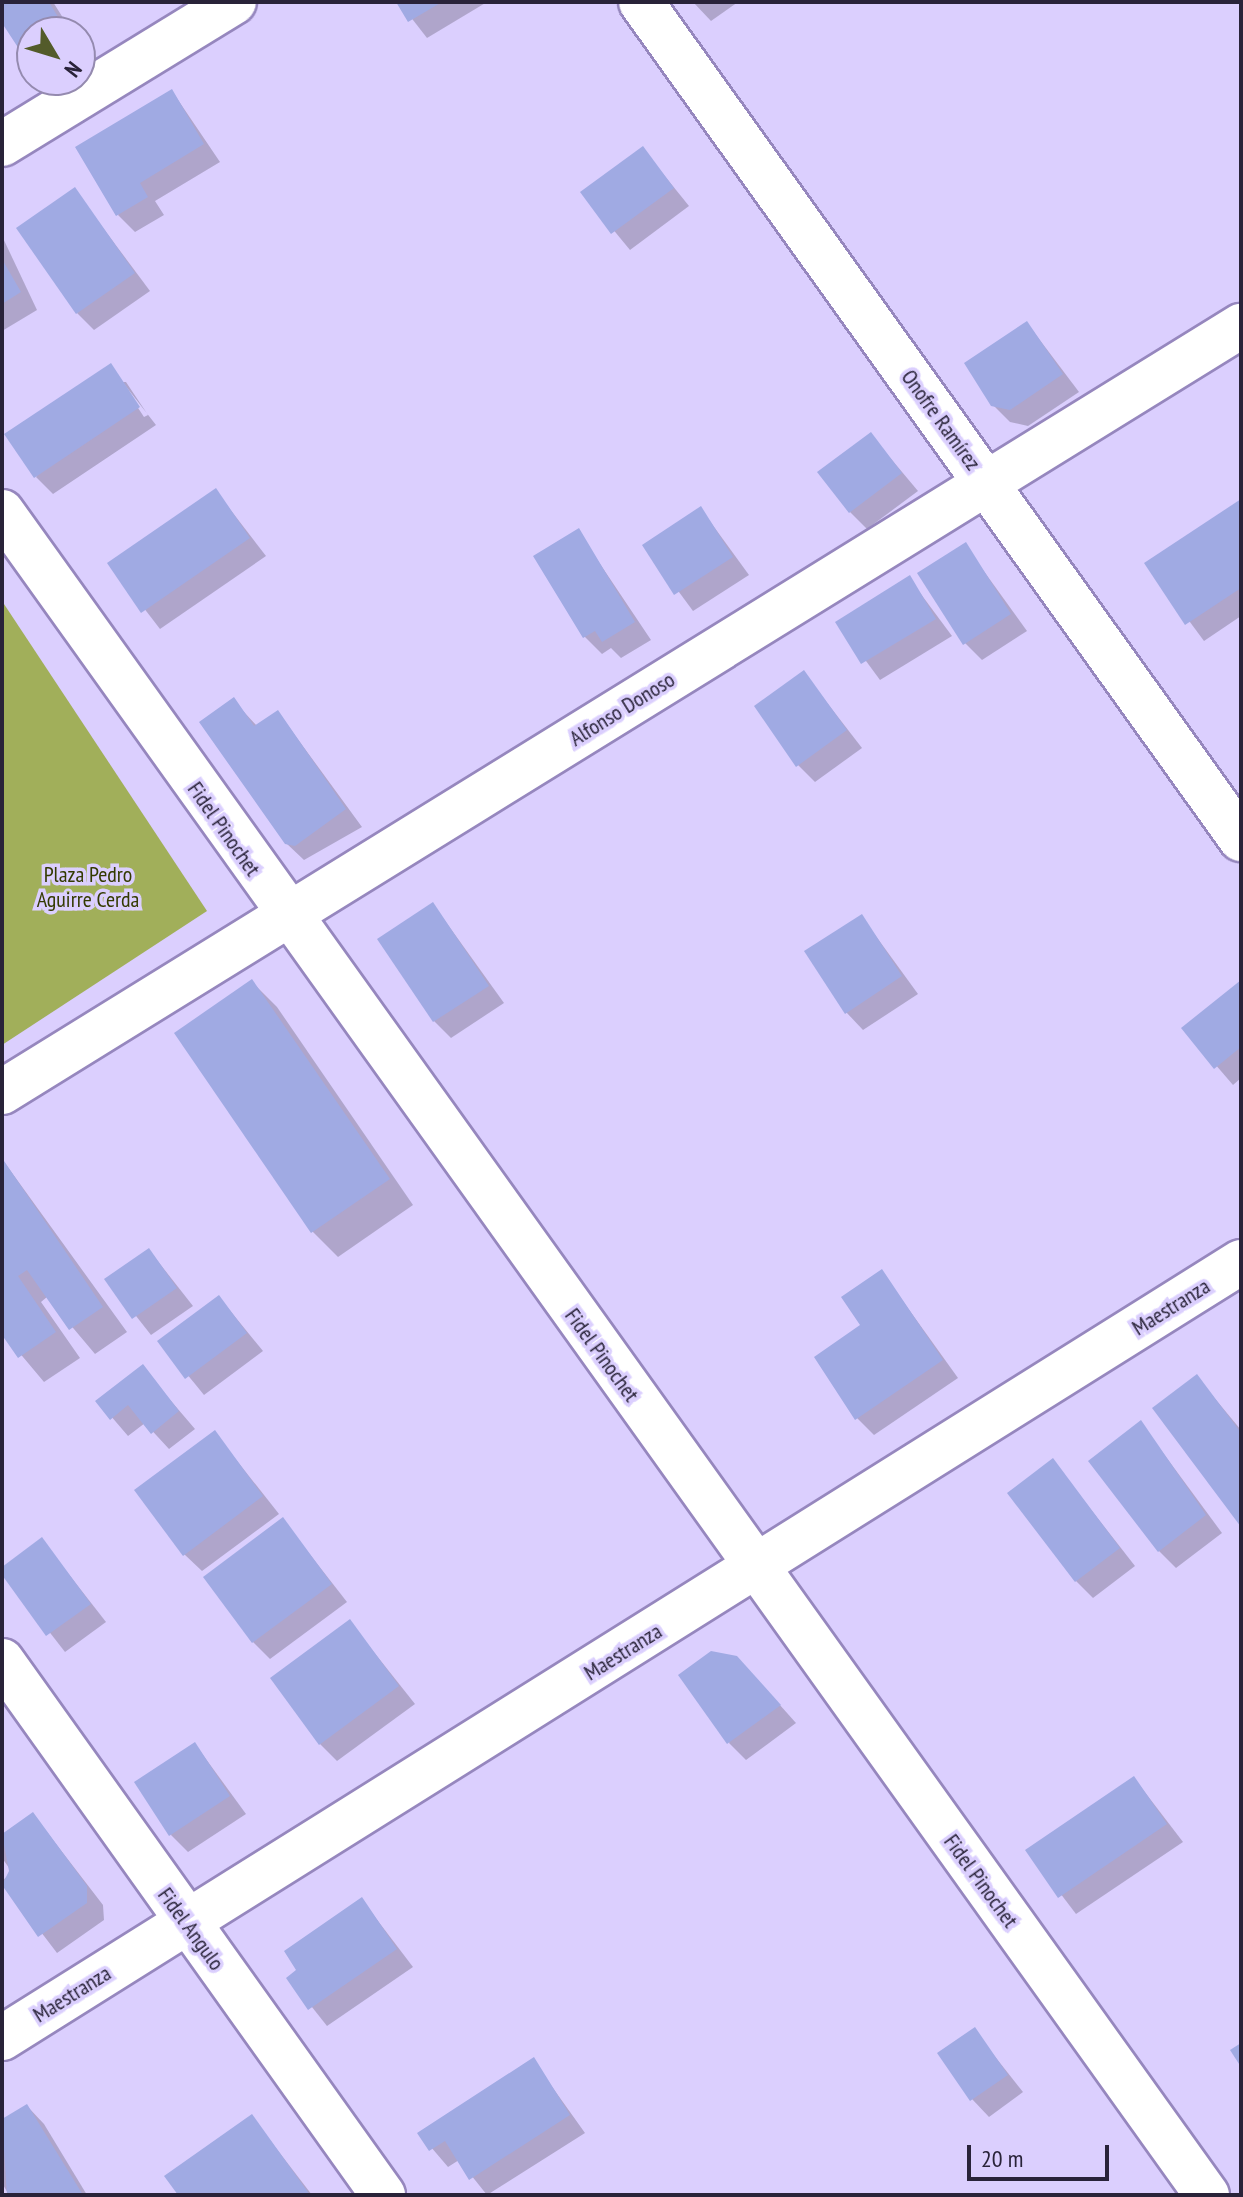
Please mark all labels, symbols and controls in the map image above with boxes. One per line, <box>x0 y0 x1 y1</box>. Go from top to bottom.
north arrow <box>16 16 96 96</box>
text: N <box>59 56 88 83</box>
street label: Onofre Ramírez <box>896 365 986 475</box>
street label: Alfonso Donoso <box>565 666 679 752</box>
street label: Fidel Pinochet <box>182 777 266 881</box>
park label: Plaza Pedro Aguirre Cerda <box>37 861 139 912</box>
street label: Maestranza <box>1127 1273 1215 1341</box>
street label: Fidel Pinochet <box>559 1303 645 1407</box>
street label: Maestranza <box>579 1618 667 1686</box>
street label: Fidel Pinochet <box>938 1829 1024 1933</box>
street label: Fidel Angulo <box>152 1882 230 1976</box>
street label: Maestranza <box>28 1960 116 2028</box>
scale bar <box>971 2129 1113 2179</box>
text: 20 m <box>981 2143 1023 2174</box>

